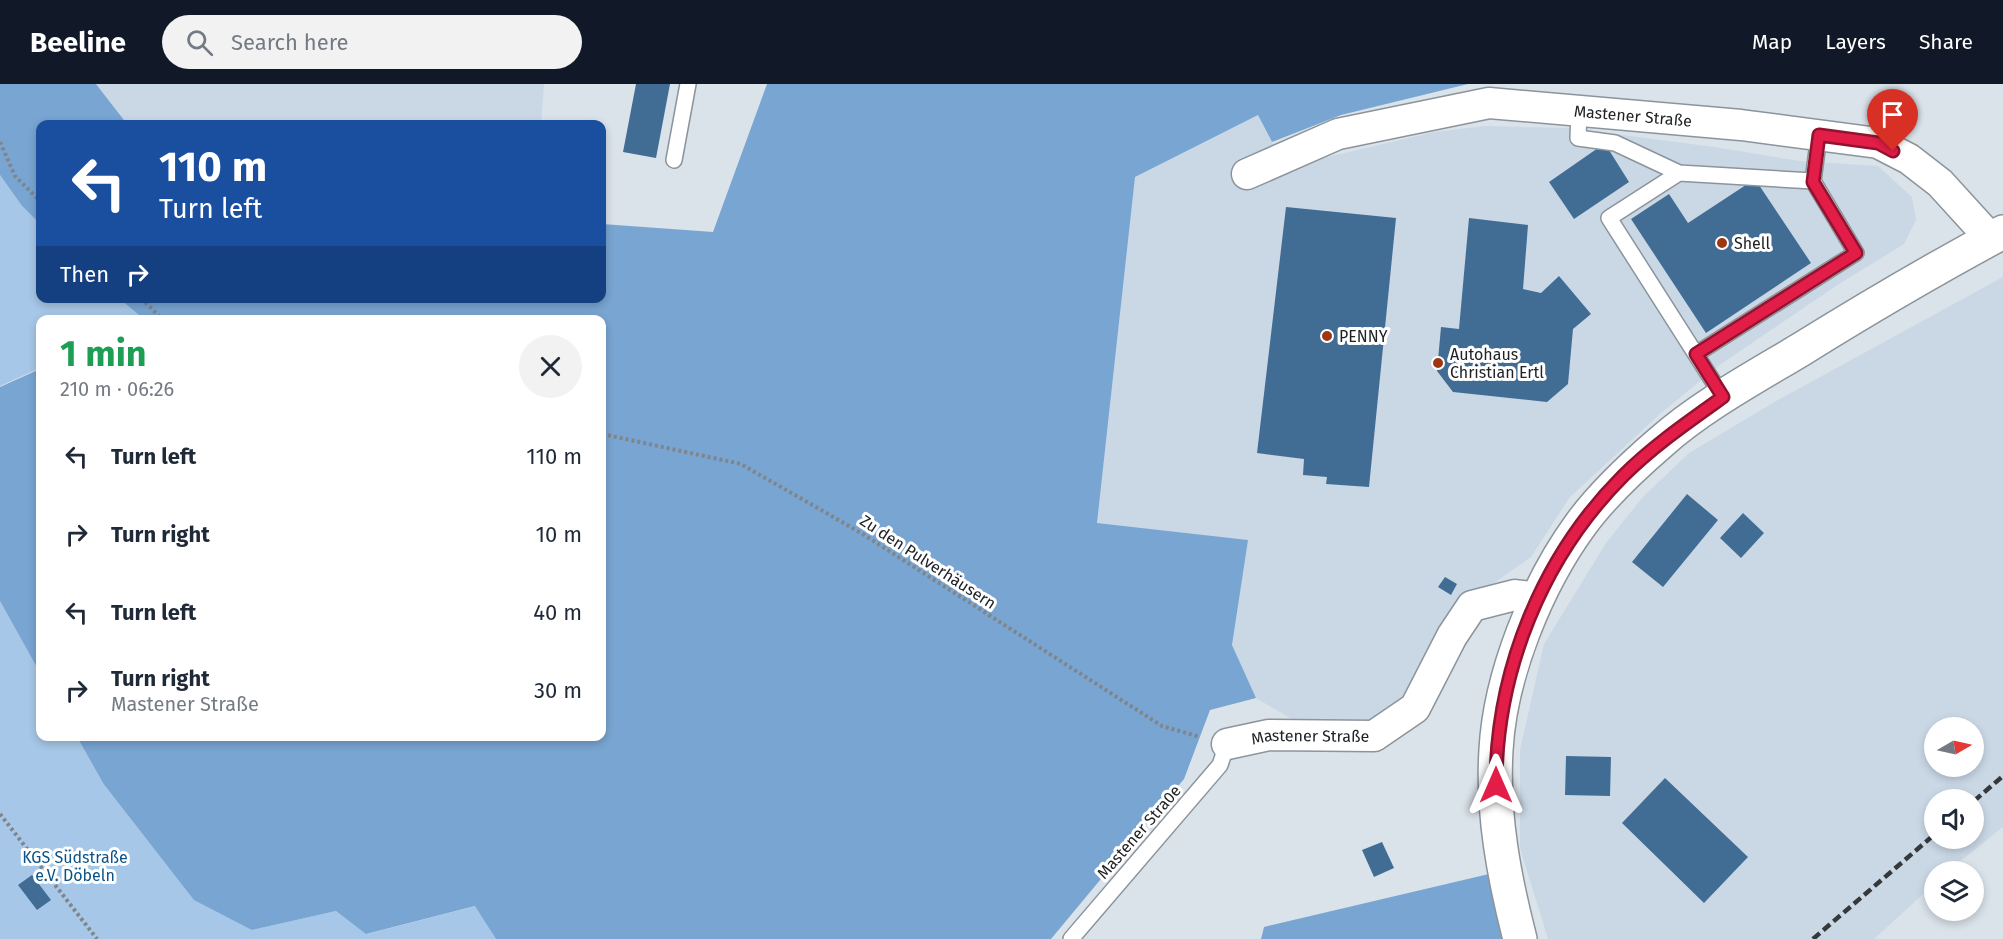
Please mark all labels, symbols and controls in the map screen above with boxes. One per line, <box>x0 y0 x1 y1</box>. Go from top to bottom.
search box <box>162 15 582 69</box>
text: Beeline <box>30 26 126 59</box>
icon: search <box>183 26 216 59</box>
text: Search here <box>231 29 349 56</box>
text: Map <box>1752 29 1792 55</box>
text: Layers <box>1825 29 1886 55</box>
text: Share <box>1919 29 1973 55</box>
pin <box>1867 89 1918 151</box>
icon: arrive <box>1876 98 1909 131</box>
street label: Mastener Straße <box>1573 101 1693 130</box>
text: 110 m <box>159 142 267 192</box>
icon: left <box>60 144 138 222</box>
text: Turn left <box>159 193 262 225</box>
place label: Shell <box>1734 234 1771 253</box>
marker: Shell <box>1715 236 1729 250</box>
icon: right <box>121 258 154 291</box>
text: Then <box>60 261 109 288</box>
place label: PENNY <box>1339 327 1388 346</box>
marker: PENNY <box>1320 329 1334 343</box>
text: 1 min <box>60 332 147 376</box>
button: close <box>519 335 582 398</box>
place label: Autohaus Christian Ertl <box>1450 345 1544 382</box>
marker: Autohaus Christian Ertl <box>1431 356 1445 370</box>
text: 210 m · 06:26 <box>60 377 174 401</box>
icon: left <box>60 440 93 473</box>
text: Turn left <box>111 443 196 470</box>
text: 110 m <box>526 443 582 470</box>
street label: Zu den Pulverhäusern <box>857 511 999 613</box>
icon: right <box>60 518 93 551</box>
text: Turn right <box>111 521 210 548</box>
text: 10 m <box>536 521 582 548</box>
icon: left <box>60 596 93 629</box>
text: Turn left <box>111 599 196 626</box>
text: 40 m <box>533 599 582 626</box>
text: Turn right <box>111 665 210 692</box>
icon: right <box>60 674 93 707</box>
text: 30 m <box>534 677 582 704</box>
text: Mastener Straße <box>111 692 259 716</box>
north arrow <box>1924 717 1984 777</box>
map controls <box>1924 717 1984 921</box>
street label: Mastener Straße <box>1249 725 1369 748</box>
position arrow <box>1464 753 1528 817</box>
street label: Mastener Stra0e <box>1093 781 1185 883</box>
button: sound <box>1924 789 1984 849</box>
park label: KGS Südstraße e.V. Döbeln <box>22 848 128 885</box>
button: layers <box>1924 861 1984 921</box>

